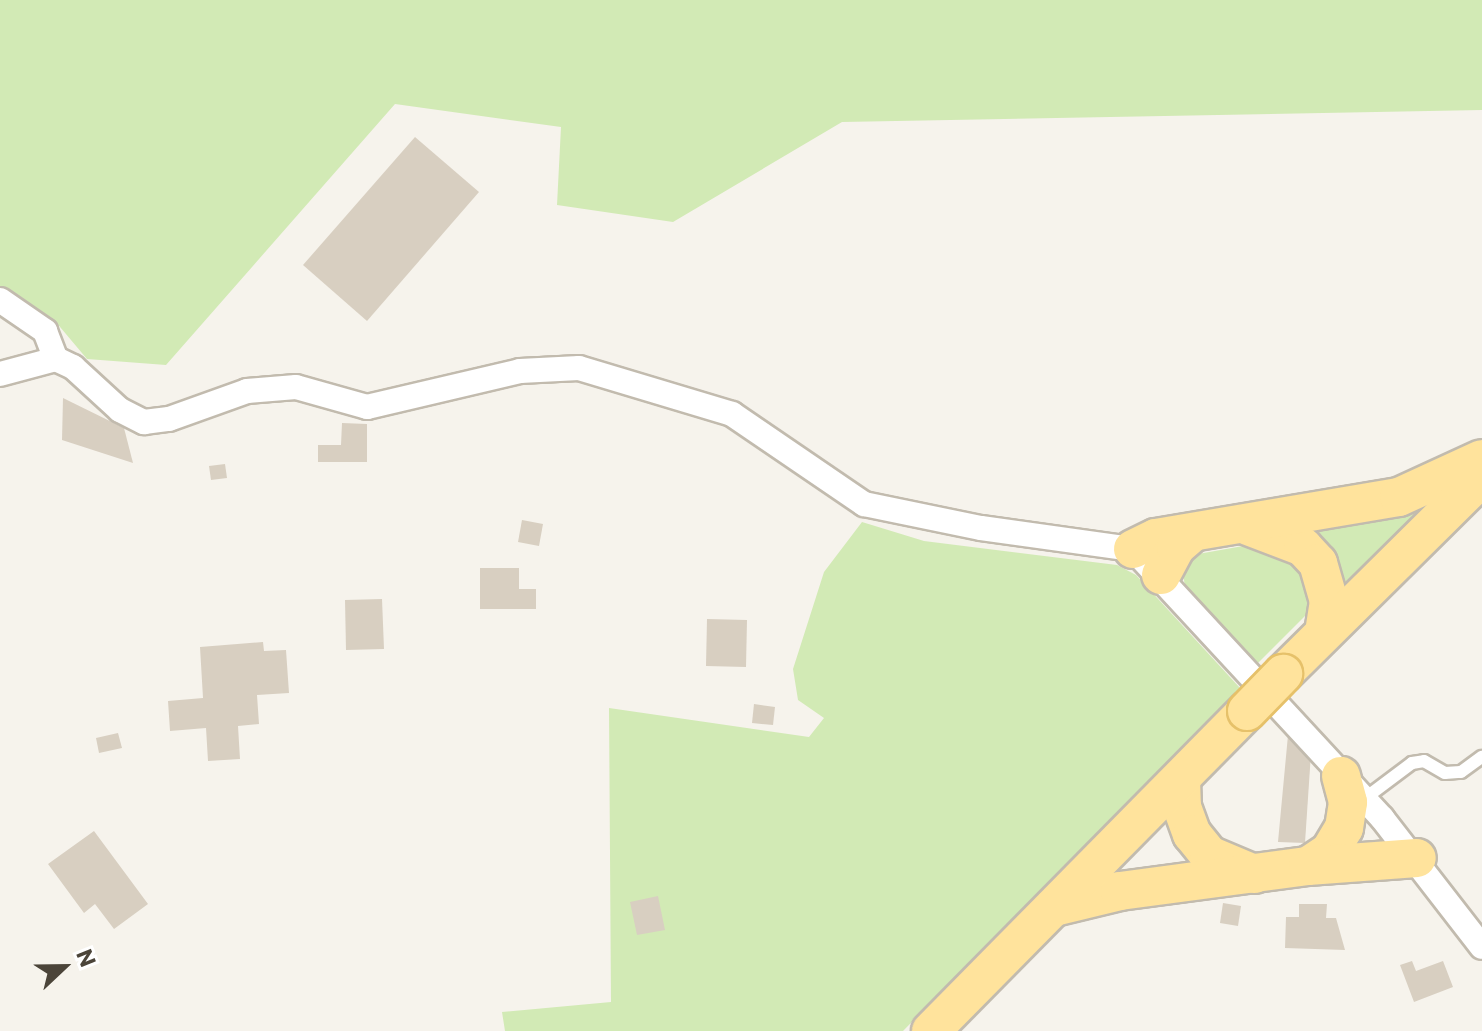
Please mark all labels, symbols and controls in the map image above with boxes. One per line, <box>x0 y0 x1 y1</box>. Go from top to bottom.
north arrow <box>24 927 104 1007</box>
text: N <box>71 945 102 971</box>

